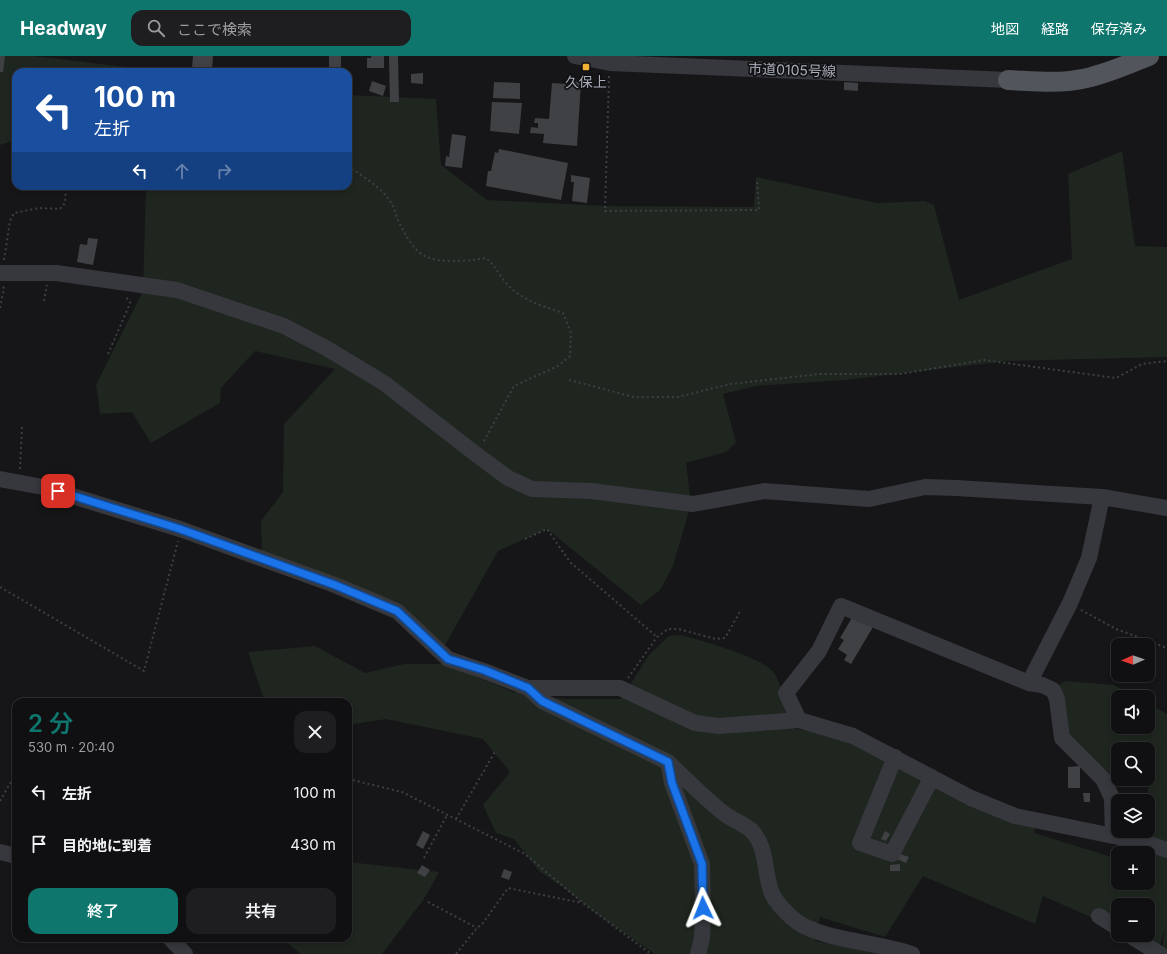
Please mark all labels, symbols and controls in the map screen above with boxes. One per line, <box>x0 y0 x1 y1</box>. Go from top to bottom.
search box <box>131 10 411 46</box>
text: Headway <box>20 17 107 40</box>
icon: search <box>145 17 167 39</box>
text: ここで検索 <box>177 20 252 39</box>
text: 地図 <box>991 20 1019 37</box>
text: 経路 <box>1041 20 1069 37</box>
text: 保存済み <box>1091 20 1147 37</box>
street label: 市道0105号線 <box>748 59 836 80</box>
marker: 久保上 <box>581 62 591 72</box>
place label: 久保上 <box>565 73 607 90</box>
text: 100 m <box>94 80 176 114</box>
icon: left <box>28 84 80 136</box>
text: 左折 <box>94 118 130 139</box>
icon: left <box>129 160 151 182</box>
icon: ahead <box>171 160 193 182</box>
icon: right <box>213 160 235 182</box>
pin <box>41 474 75 508</box>
icon: arrive <box>47 480 69 502</box>
north arrow <box>1111 638 1155 682</box>
map controls <box>1111 638 1155 942</box>
button: sound <box>1111 690 1155 734</box>
text: 2 分 <box>28 709 73 738</box>
button: close <box>294 711 336 753</box>
text: 530 m · 20:40 <box>28 739 115 755</box>
button: search <box>1111 742 1155 786</box>
icon: left <box>28 781 50 803</box>
text: 100 m <box>294 783 336 802</box>
text: 左折 <box>62 784 92 803</box>
button: layers <box>1111 794 1155 838</box>
icon: arrive <box>28 833 50 855</box>
text: 430 m <box>290 835 336 854</box>
text: 目的地に到着 <box>62 836 152 855</box>
button: + <box>1111 846 1155 890</box>
position arrow <box>682 887 724 929</box>
button: 終了 <box>28 888 178 934</box>
button: 共有 <box>186 888 336 934</box>
button: − <box>1111 898 1155 942</box>

